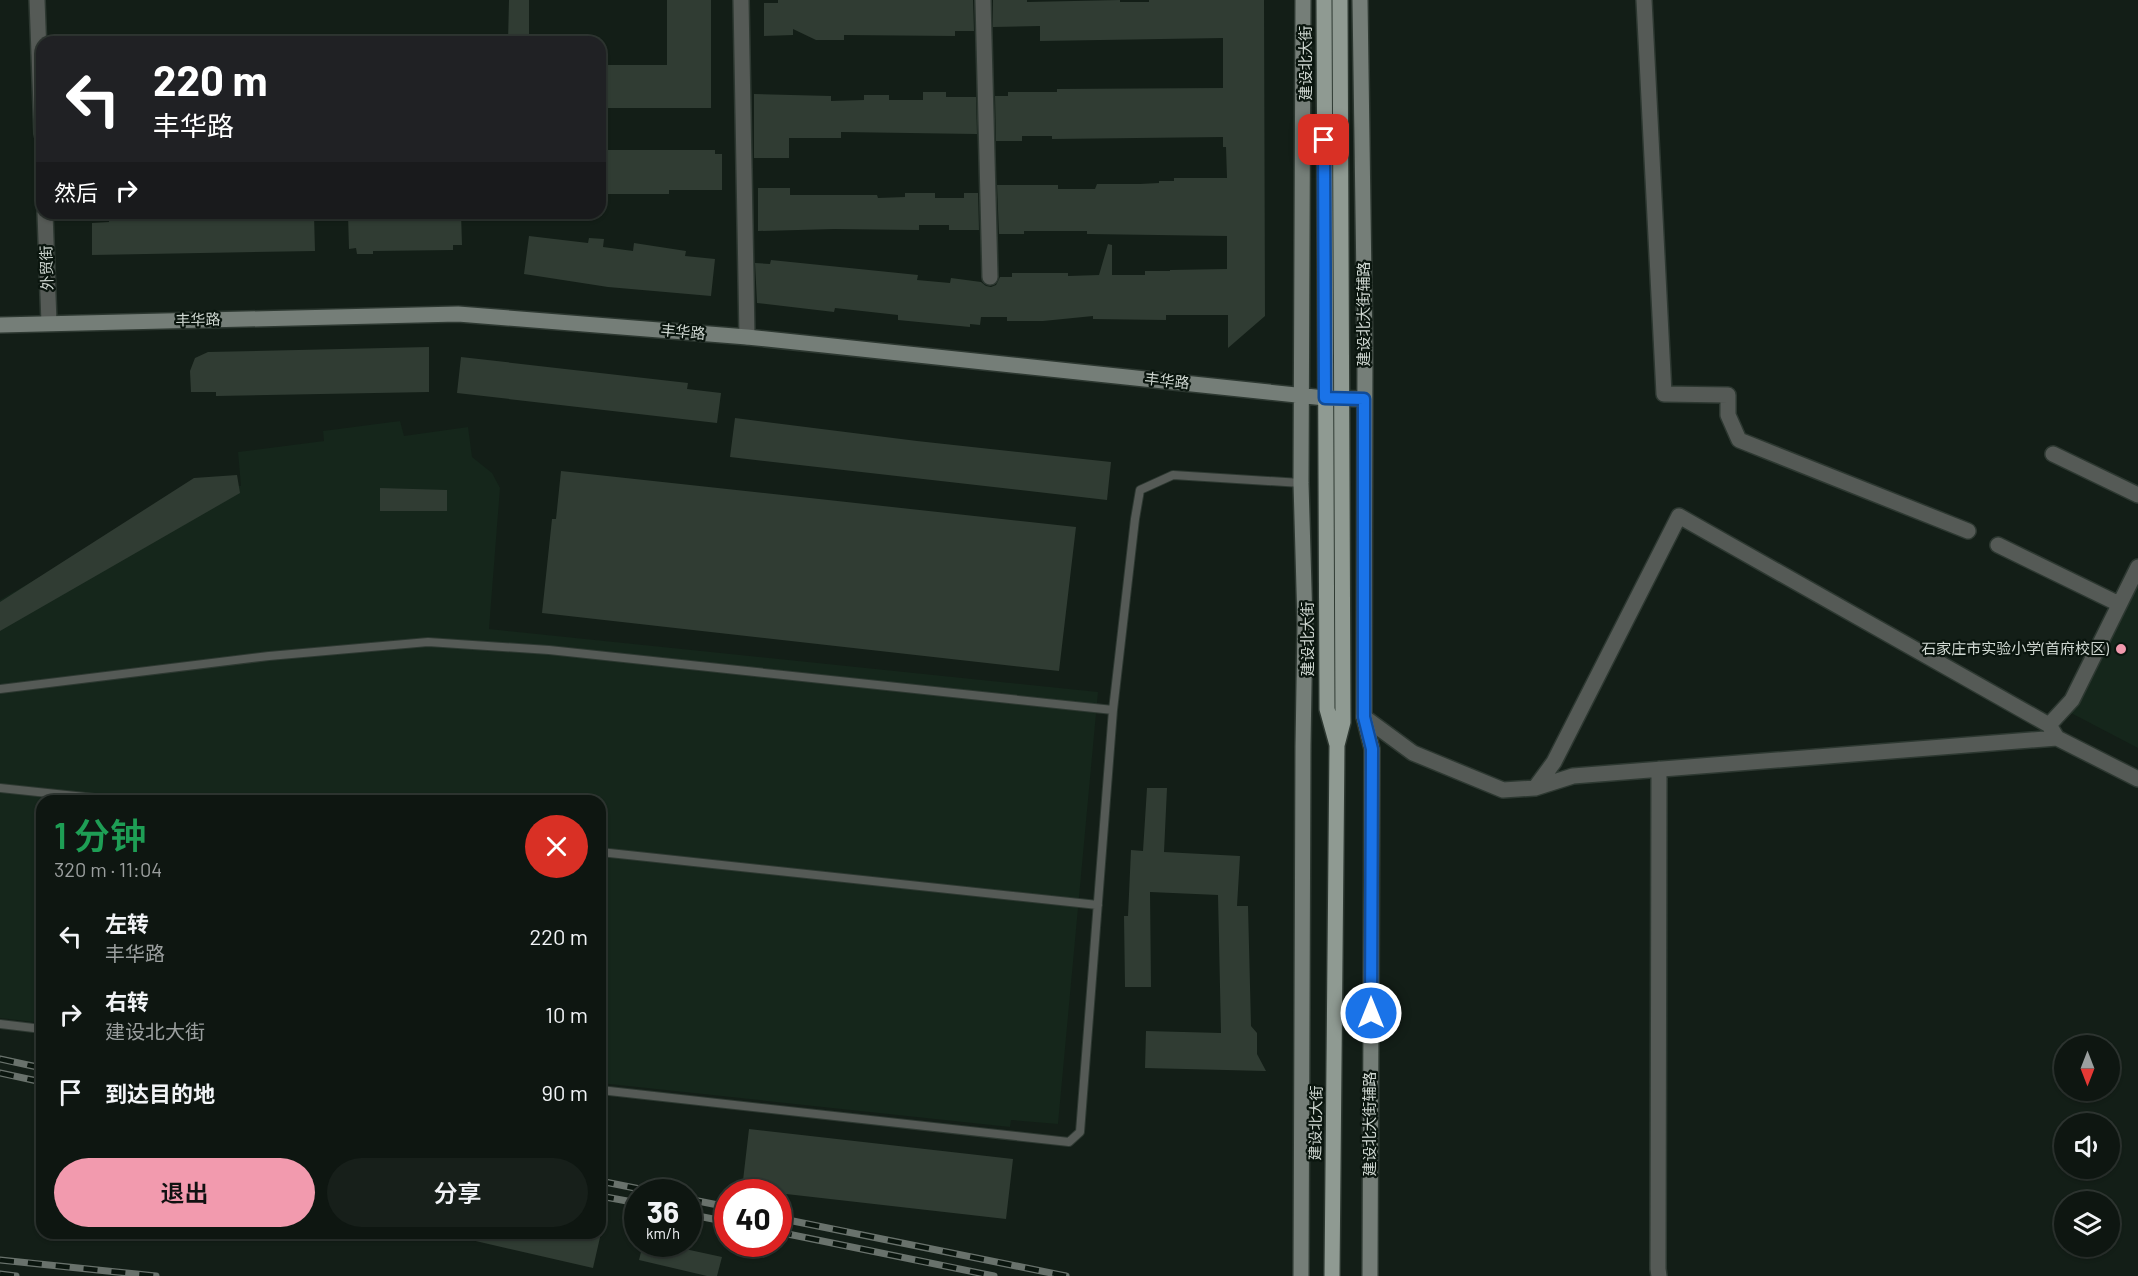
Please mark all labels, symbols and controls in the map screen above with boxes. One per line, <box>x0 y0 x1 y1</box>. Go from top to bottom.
street label: 建设北大街 <box>1296 25 1314 101</box>
text: 220 m <box>153 54 267 104</box>
icon: left <box>54 60 132 138</box>
text: 丰华路 <box>153 109 234 141</box>
pin <box>1298 114 1349 165</box>
icon: arrive <box>1307 123 1340 156</box>
icon: right <box>110 174 143 207</box>
text: 然后 <box>54 179 98 205</box>
street label: 外贸街 <box>36 245 56 291</box>
street label: 建设北大街辅路 <box>1354 261 1372 367</box>
street label: 丰华路 <box>175 310 221 328</box>
street label: 丰华路 <box>660 320 706 342</box>
street label: 丰华路 <box>1144 369 1190 391</box>
street label: 建设北大街 <box>1298 601 1316 677</box>
place label: 石家庄市实验小学(首府校区) <box>1921 639 2109 657</box>
marker: 石家庄市实验小学(首府校区) <box>2114 642 2128 656</box>
text: 1 分钟 <box>54 813 146 856</box>
button: close <box>525 815 588 878</box>
text: 320 m · 11:04 <box>54 857 162 881</box>
text: 左转 <box>105 910 149 936</box>
icon: left <box>54 920 87 953</box>
text: 220 m <box>529 923 588 949</box>
text: 丰华路 <box>105 941 165 965</box>
position arrow <box>1339 981 1403 1045</box>
text: 右转 <box>105 988 149 1014</box>
icon: right <box>54 998 87 1031</box>
text: 10 m <box>545 1001 588 1027</box>
text: 建设北大街 <box>105 1019 205 1043</box>
north arrow <box>2054 1035 2120 1101</box>
map controls <box>2054 1035 2120 1257</box>
street label: 建设北大街辅路 <box>1360 1071 1378 1177</box>
icon: arrive <box>54 1076 87 1109</box>
text: 90 m <box>542 1079 588 1105</box>
text: 到达目的地 <box>105 1080 215 1106</box>
street label: 建设北大街 <box>1305 1085 1325 1161</box>
button: sound <box>2054 1113 2120 1179</box>
button: 退出 <box>54 1158 315 1227</box>
button: 分享 <box>327 1158 588 1227</box>
speed limit sign: 40 <box>714 1179 792 1257</box>
button: layers <box>2054 1191 2120 1257</box>
text: 36 <box>647 1193 679 1229</box>
text: km/h <box>646 1224 680 1242</box>

